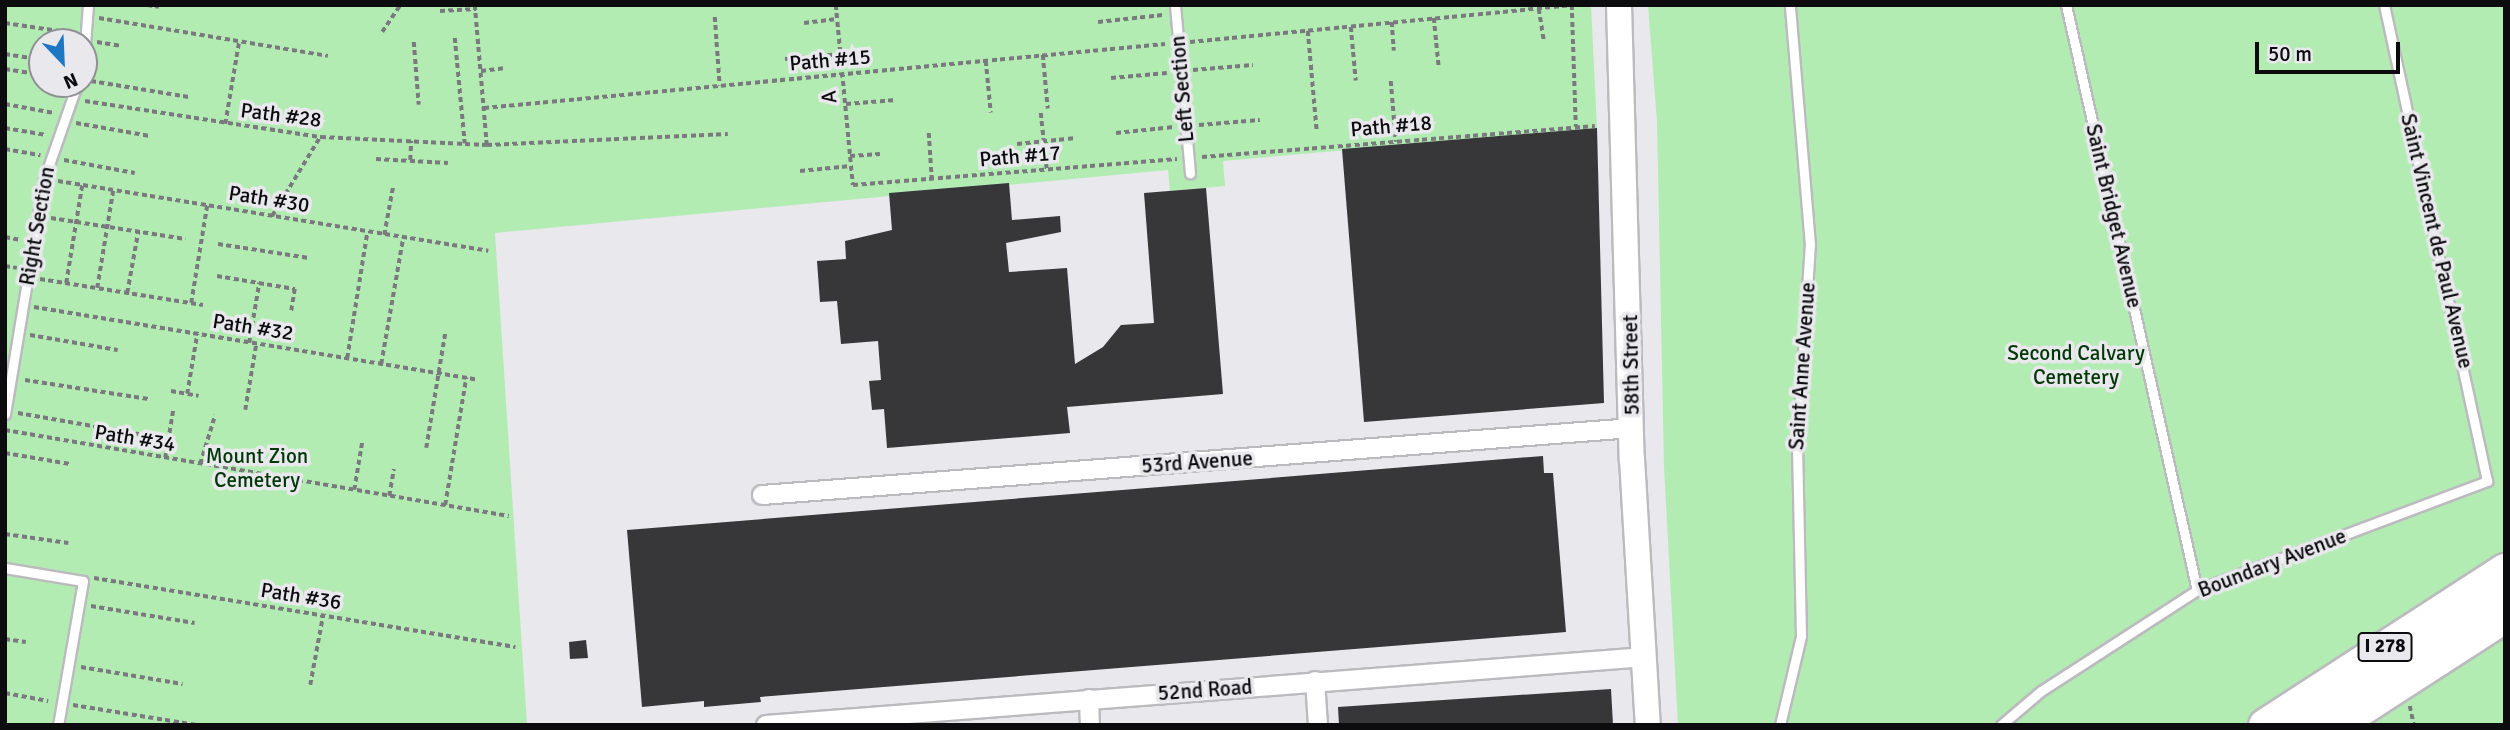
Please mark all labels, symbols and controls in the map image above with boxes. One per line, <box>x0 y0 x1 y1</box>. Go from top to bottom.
north arrow <box>28 28 98 98</box>
scale bar <box>2258 28 2403 72</box>
street label: Left Section <box>1165 35 1199 143</box>
text: 50 m <box>2268 41 2312 67</box>
street label: Path #15 <box>788 44 872 76</box>
text: N <box>60 67 81 94</box>
street label: A <box>816 90 842 104</box>
street label: Path #28 <box>239 98 323 132</box>
street label: Path #18 <box>1349 110 1433 142</box>
street label: Saint Vincent de Paul Avenue <box>2395 111 2479 371</box>
street label: Saint Bridget Avenue <box>2081 122 2147 310</box>
street label: Path #17 <box>978 140 1062 172</box>
street label: Right Section <box>14 165 60 287</box>
street label: Path #30 <box>227 180 311 218</box>
street label: Saint Anne Avenue <box>1784 281 1820 451</box>
street label: Path #32 <box>211 308 295 346</box>
street label: 58th Street <box>1618 314 1644 416</box>
park label: Second Calvary Cemetery <box>2007 340 2145 390</box>
street label: Path #34 <box>93 419 177 457</box>
park label: Mount Zion Cemetery <box>206 443 308 493</box>
street label: 53rd Avenue <box>1140 446 1254 478</box>
street label: Boundary Avenue <box>2194 523 2350 603</box>
street label: Path #36 <box>259 577 343 615</box>
road number: I 278 <box>2357 632 2413 662</box>
street label: 52nd Road <box>1157 674 1253 706</box>

